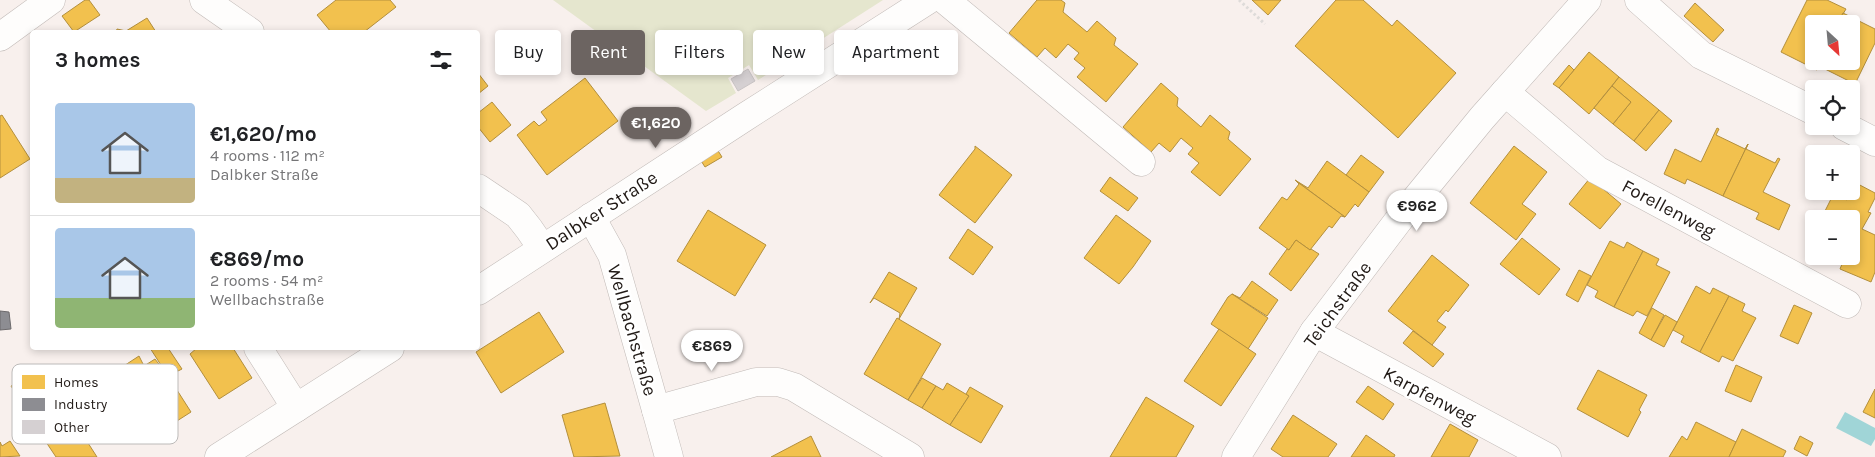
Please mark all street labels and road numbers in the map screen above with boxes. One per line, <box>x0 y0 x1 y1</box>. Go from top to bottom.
street label: Dalbker Straße <box>542 167 662 255</box>
street label: Forellenweg <box>1618 175 1719 243</box>
street label: Teichstraße <box>1299 257 1376 352</box>
street label: Wellbachstraße <box>603 262 661 399</box>
street label: Karpfenweg <box>1379 362 1480 430</box>

